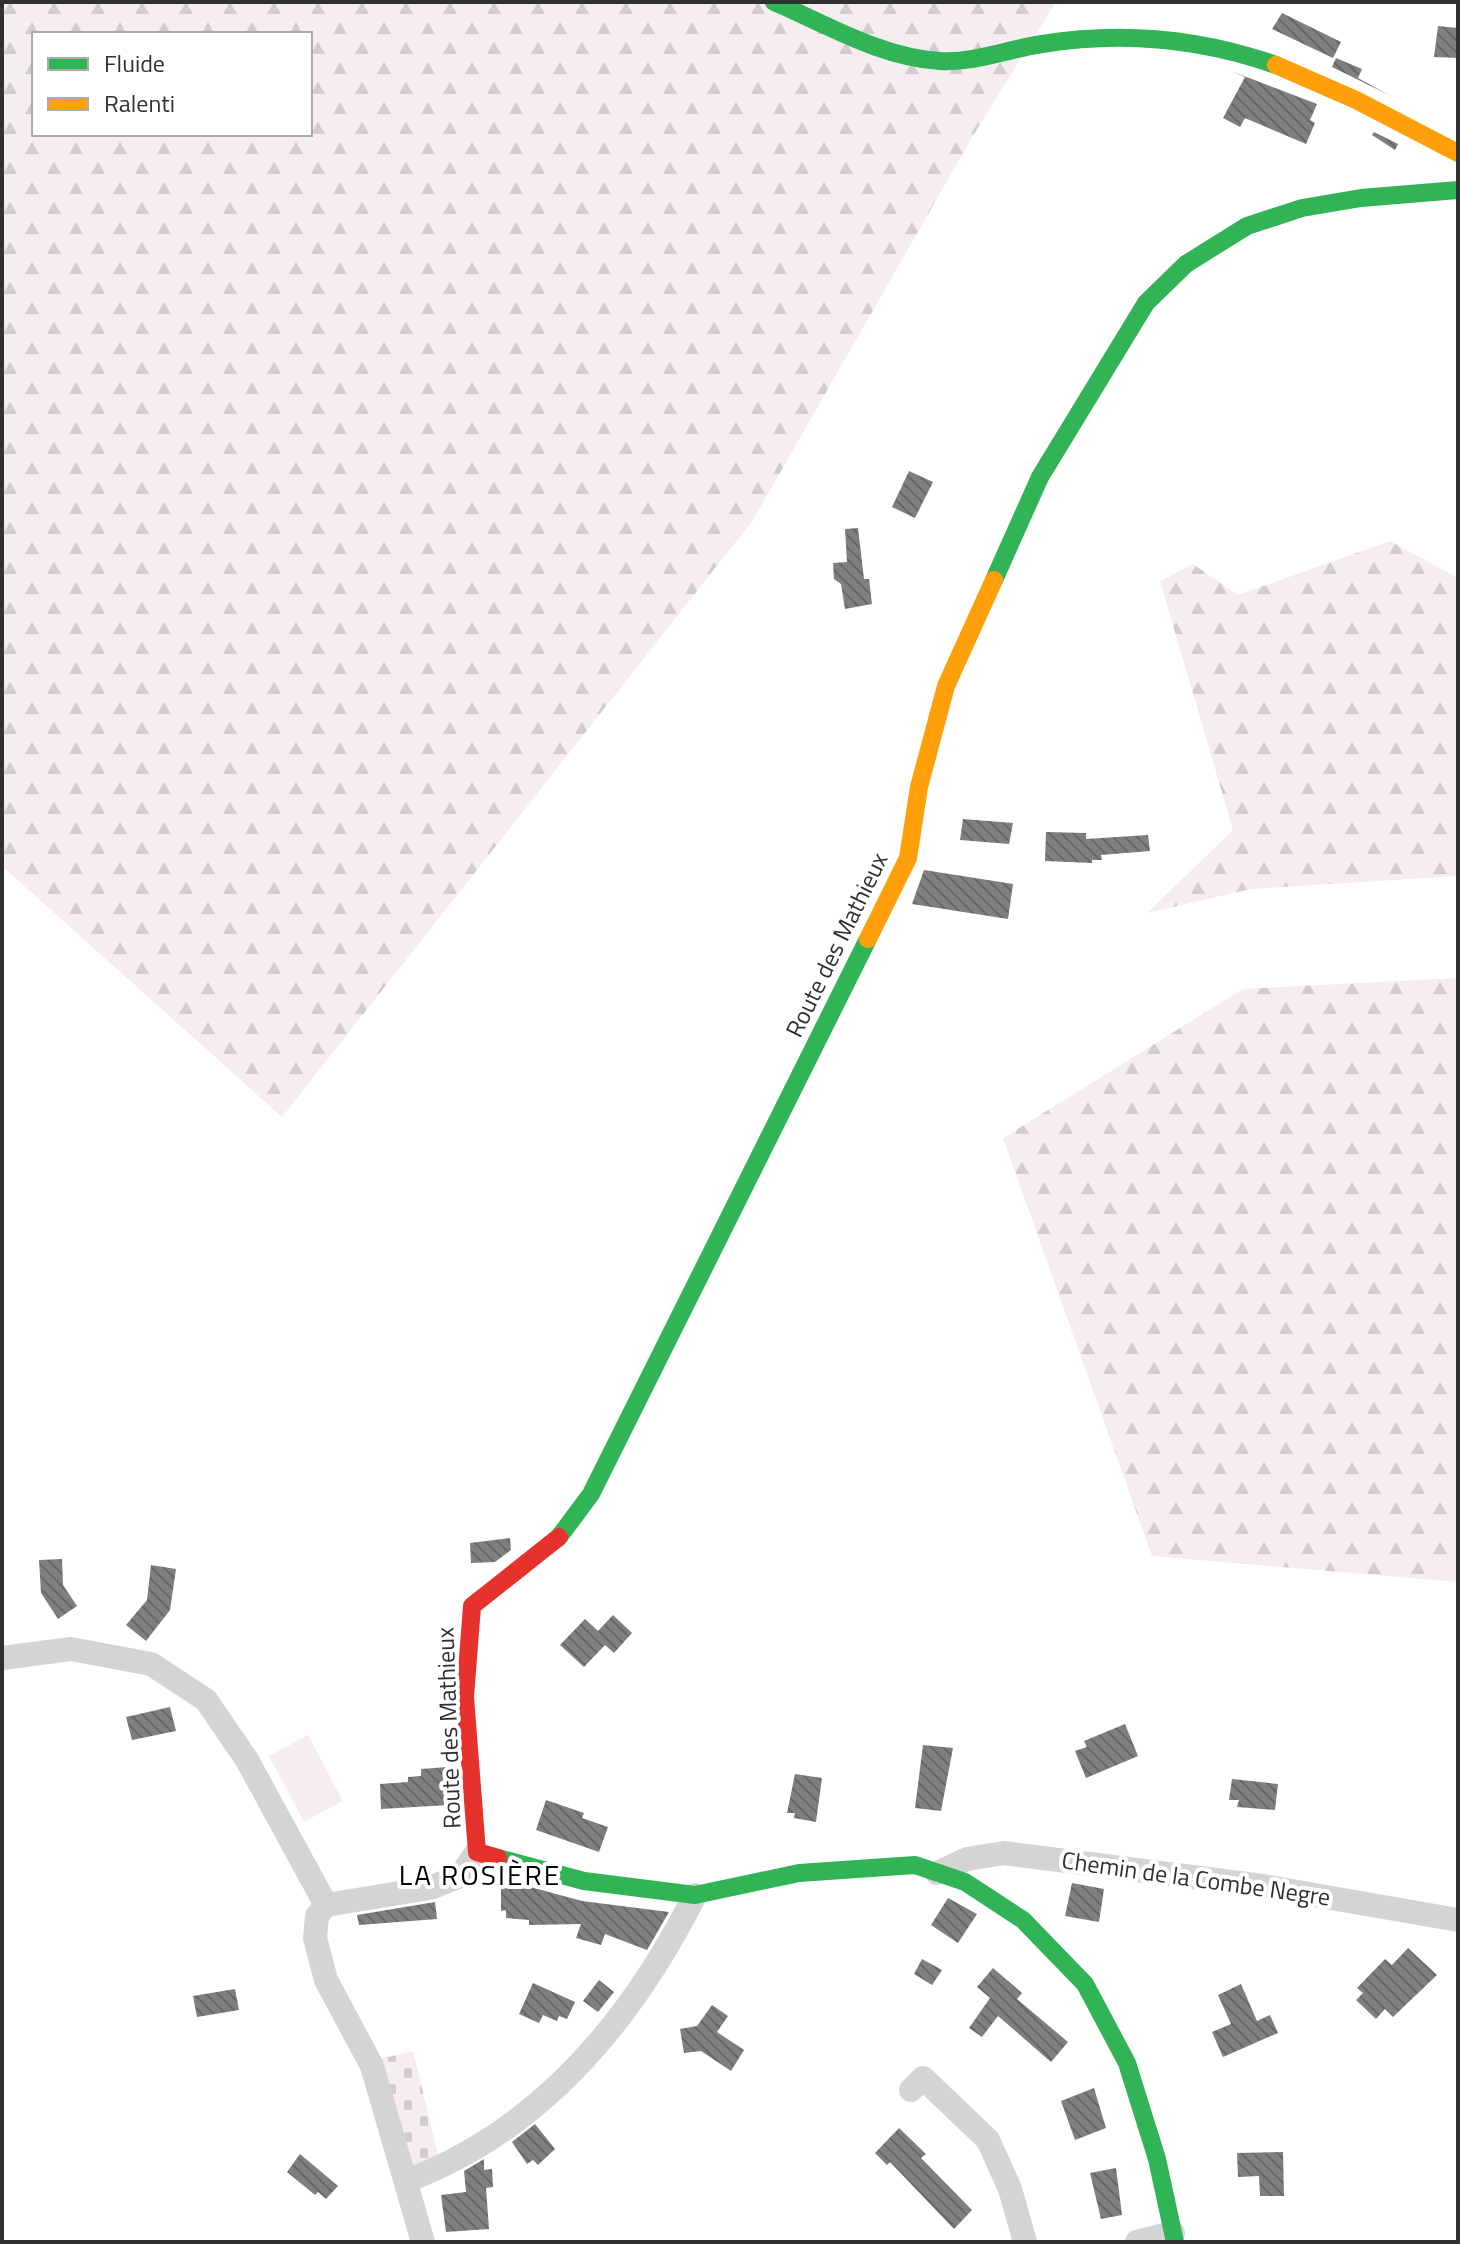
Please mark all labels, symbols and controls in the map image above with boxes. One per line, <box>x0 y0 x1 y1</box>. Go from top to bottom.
legend <box>32 32 312 136</box>
text: Fluide <box>104 45 165 81</box>
text: Ralenti <box>104 85 175 121</box>
street label: Route des Mathieux <box>776 846 897 1043</box>
street label: Route des Mathieux <box>426 1627 470 1829</box>
street label: Chemin de la Combe Negre <box>1060 1841 1333 1915</box>
district label: LA ROSIÈRE <box>399 1853 561 1896</box>

